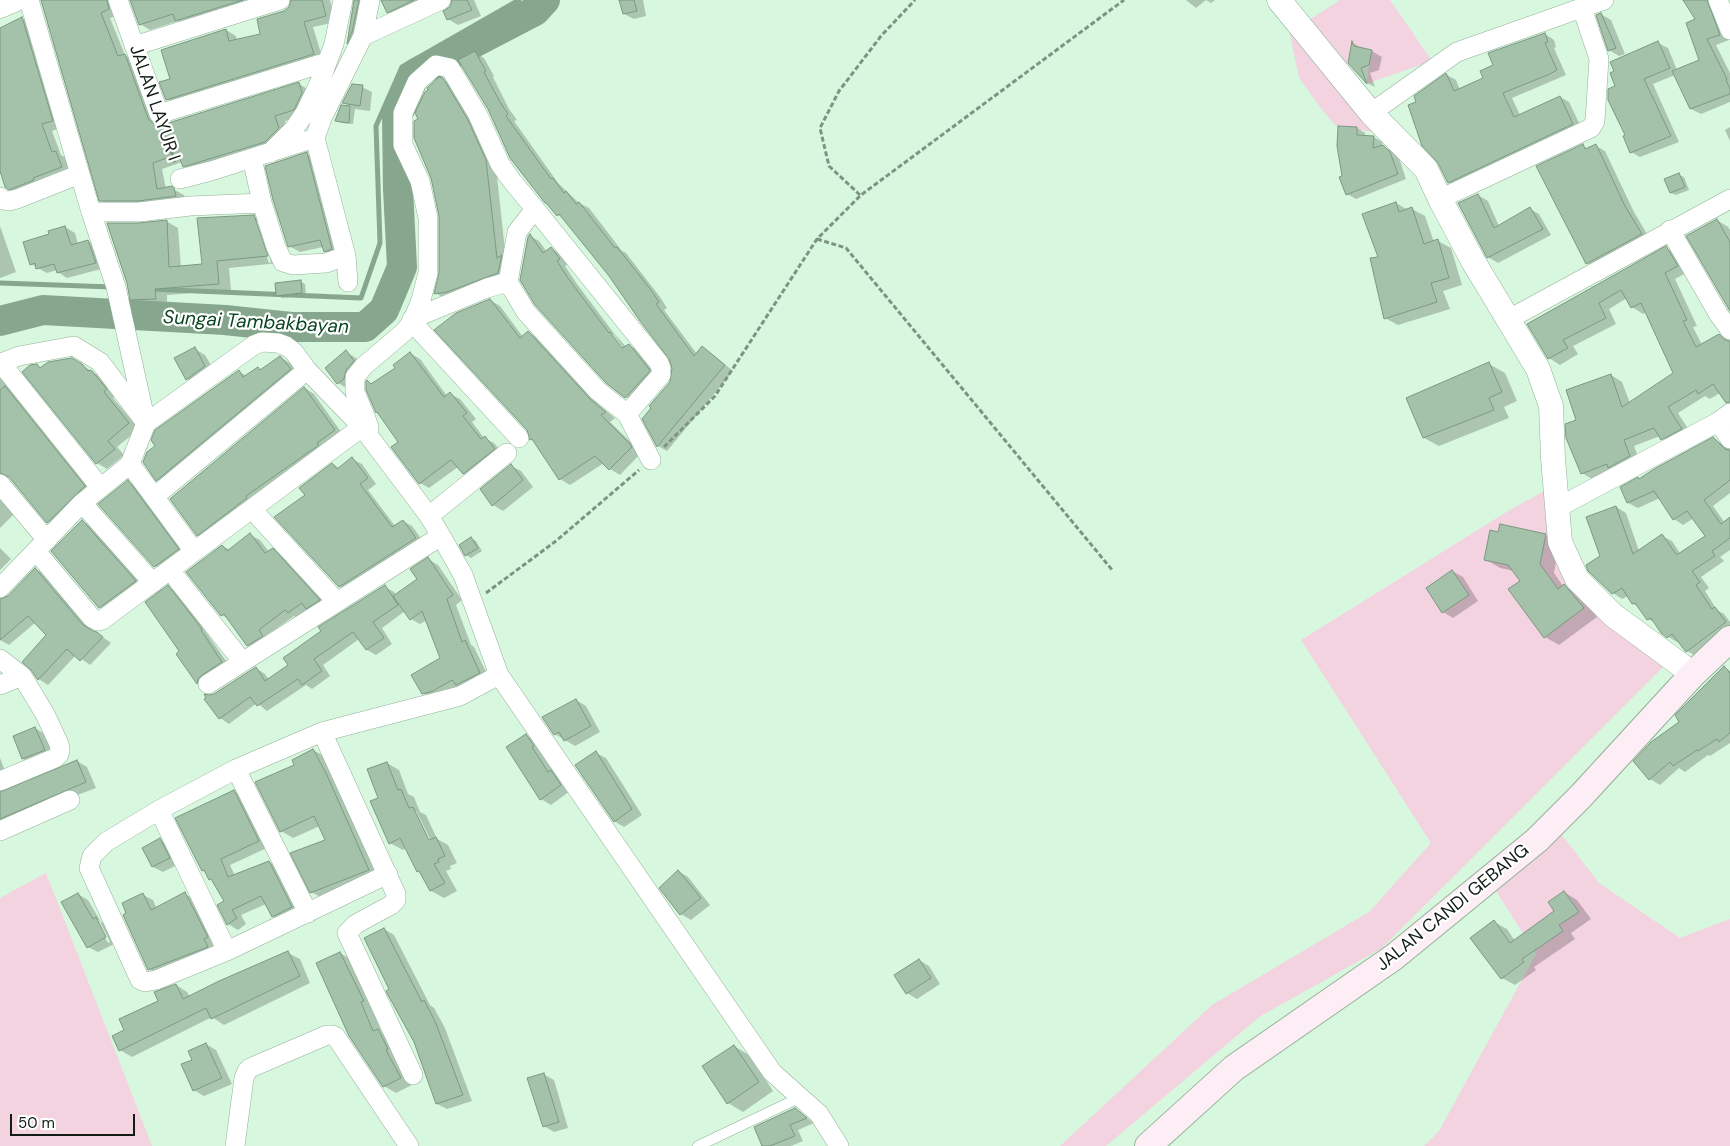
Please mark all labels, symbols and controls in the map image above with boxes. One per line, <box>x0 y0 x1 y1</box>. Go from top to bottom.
street label: JALAN LAYUR I <box>124 42 184 164</box>
water label: Sungai Tambakbayan <box>162 307 350 339</box>
street label: JALAN CANDI GEBANG <box>1372 840 1534 976</box>
scale bar <box>12 1104 138 1136</box>
text: 50 m <box>18 1113 55 1133</box>

